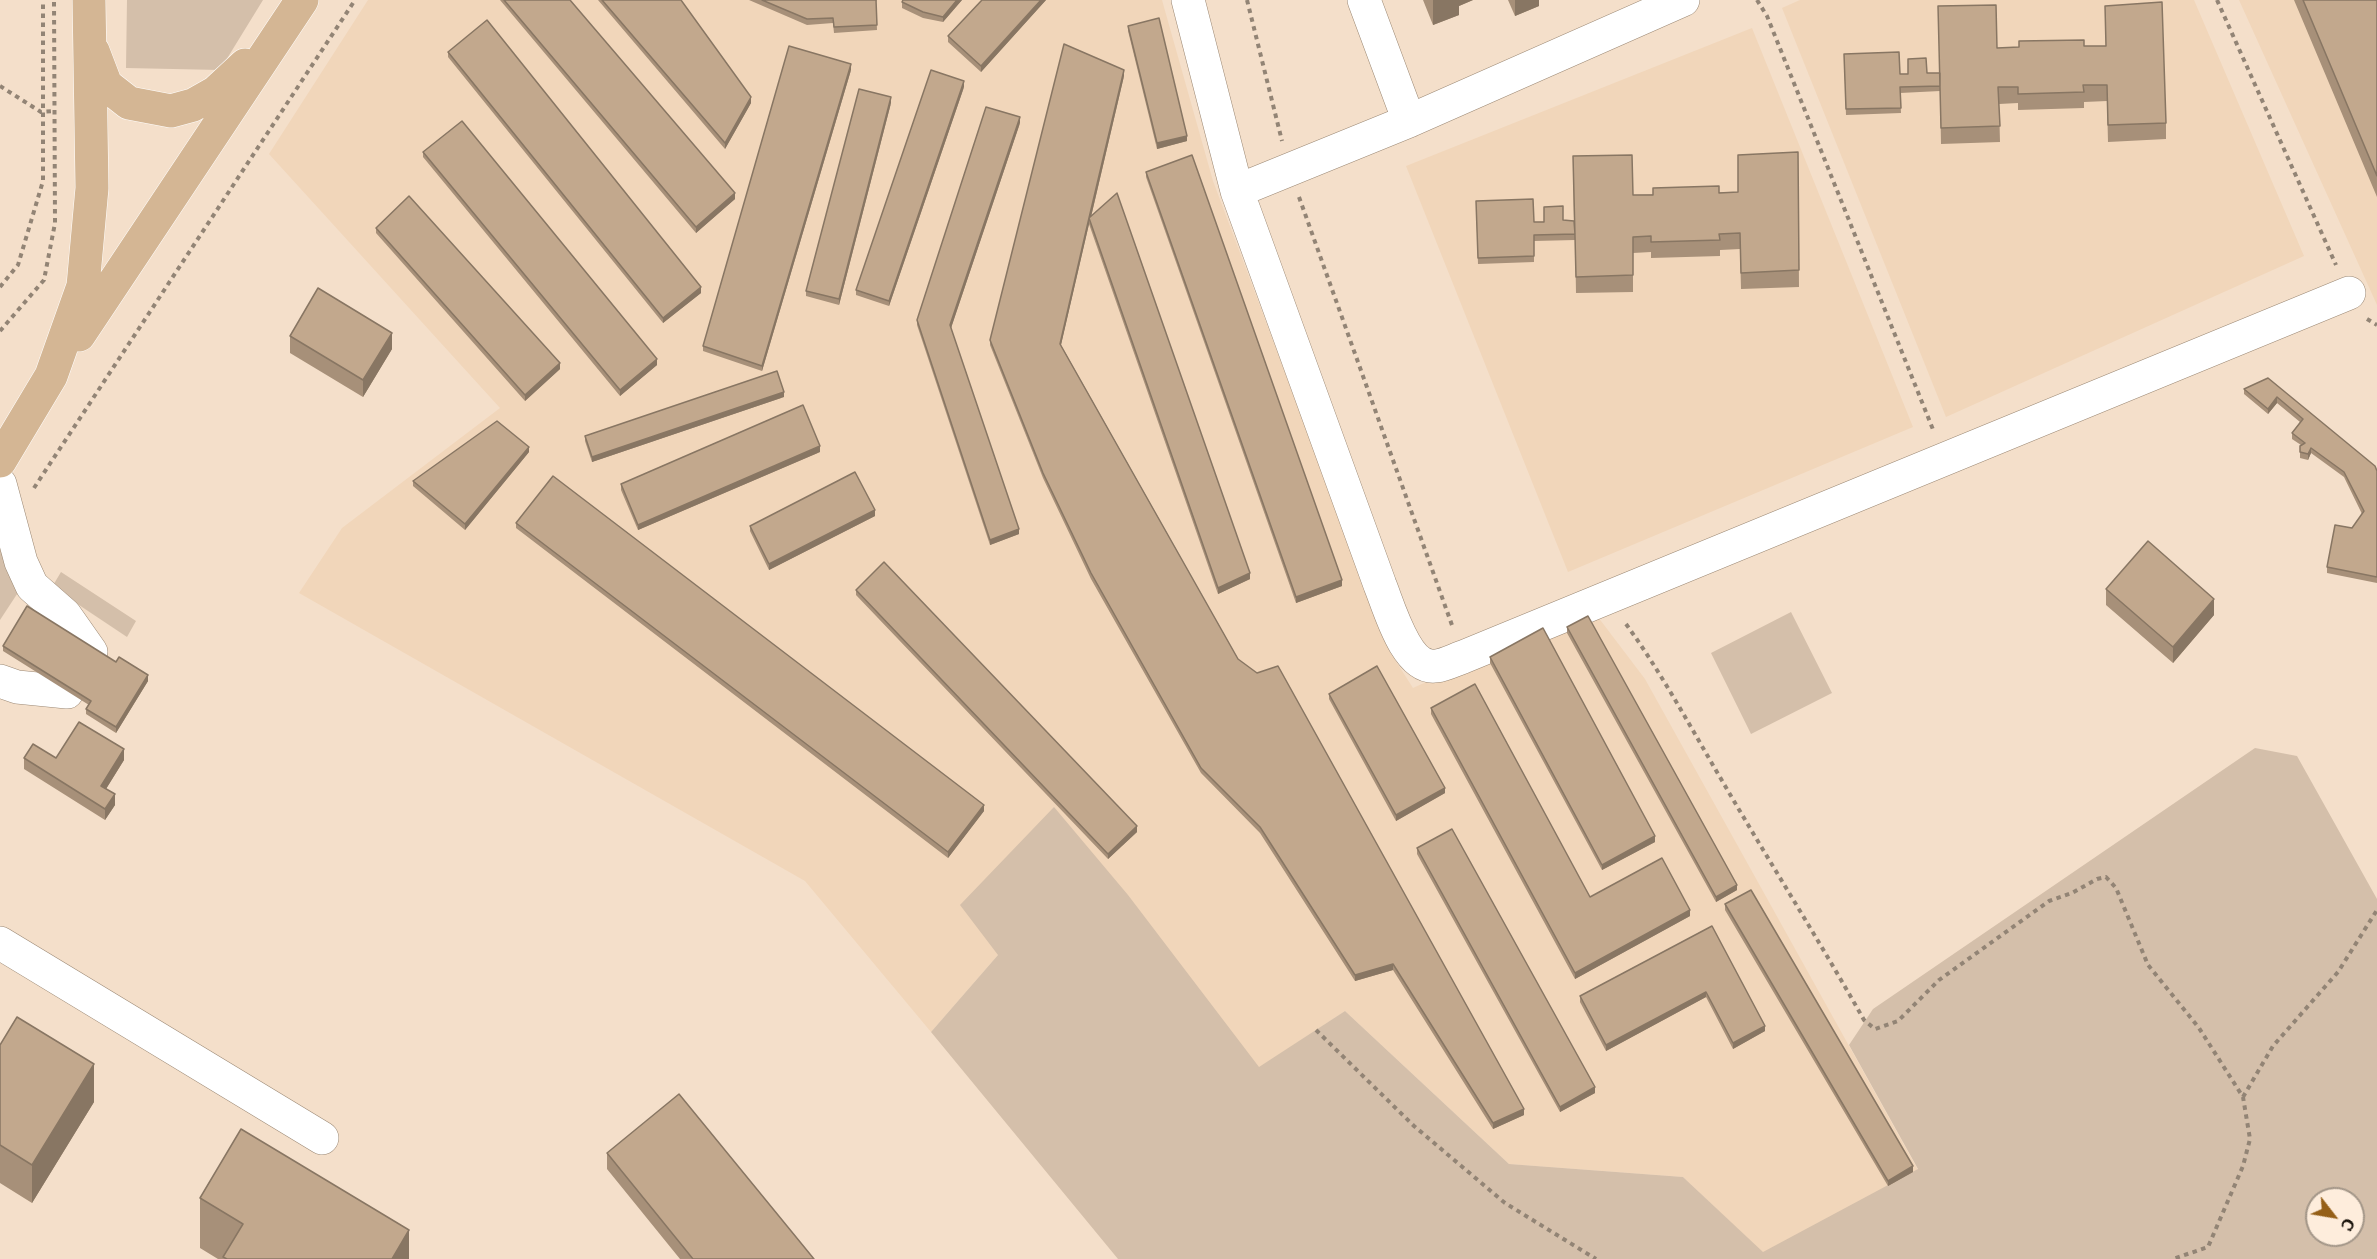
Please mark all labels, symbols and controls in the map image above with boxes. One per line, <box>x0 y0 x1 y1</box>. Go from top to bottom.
north arrow <box>2305 1187 2365 1247</box>
text: С <box>2335 1214 2362 1236</box>

